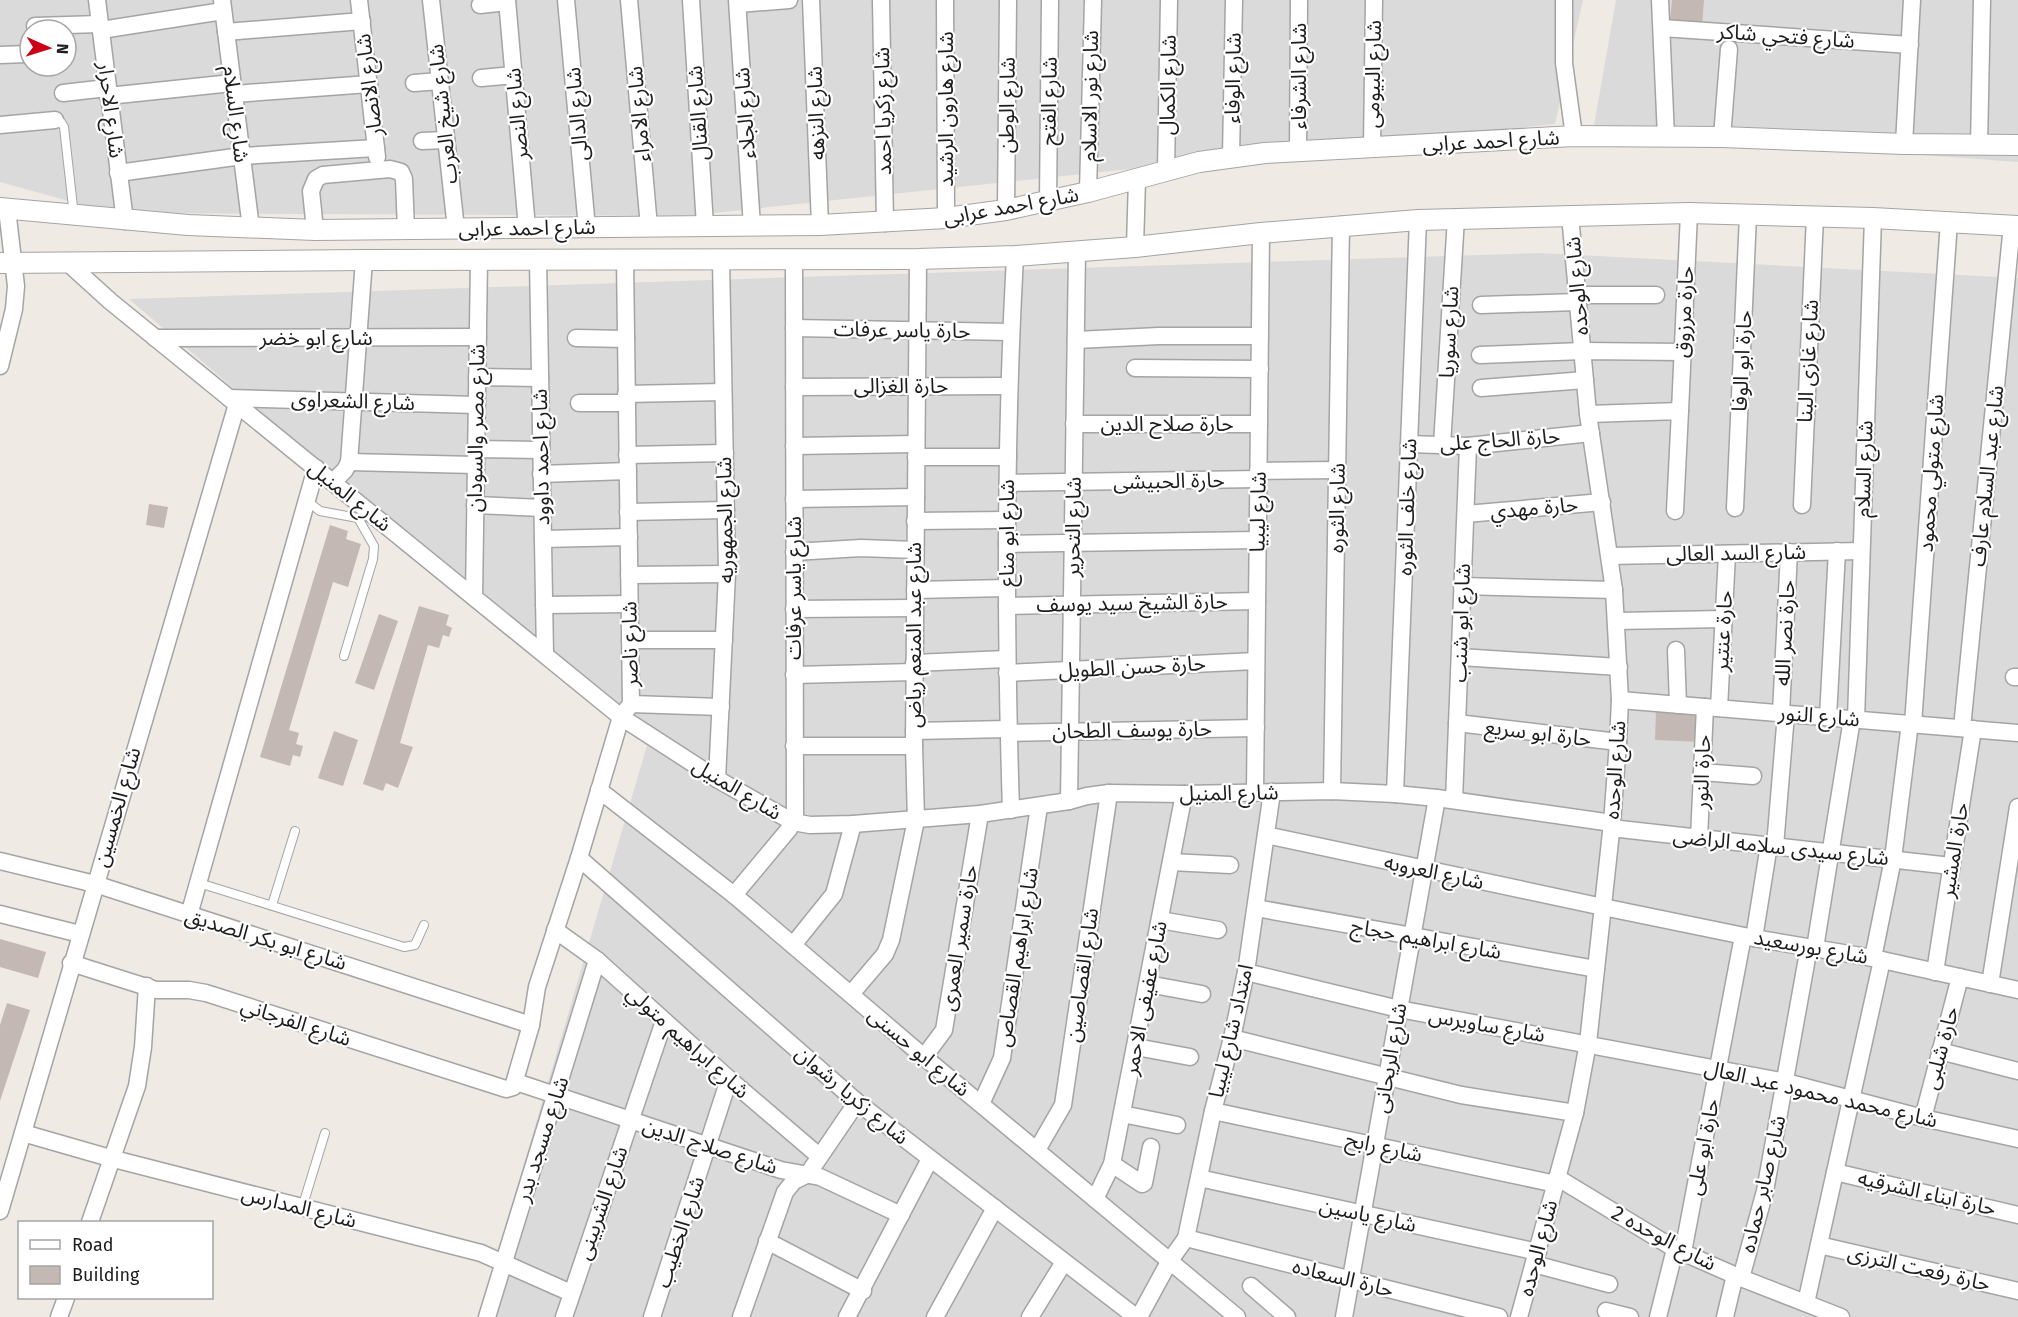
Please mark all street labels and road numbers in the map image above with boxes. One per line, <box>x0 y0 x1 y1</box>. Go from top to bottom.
street label: شارع فتحي شاكر <box>1715 18 1856 57</box>
street label: شارع البيومى <box>1359 20 1389 128</box>
street label: شارع الشرفاء <box>1286 23 1314 129</box>
street label: شارع نور الاسلام <box>1076 30 1107 162</box>
street label: شارع هارون الرشيد <box>933 31 961 187</box>
street label: شارع الانصار <box>350 32 390 139</box>
street label: شارع الوفاء <box>1219 32 1249 124</box>
street label: شارع الكمال <box>1154 35 1184 135</box>
street label: شارع شيخ العرب <box>423 43 465 185</box>
street label: شارع زكريا احمد <box>869 47 899 175</box>
street label: شارع الفتح <box>1035 56 1065 146</box>
street label: شارع الوطن <box>993 57 1023 153</box>
street label: شارع الاحرار <box>90 59 130 160</box>
street label: شارع السلام <box>214 64 255 164</box>
street label: شارع القنال <box>682 64 716 161</box>
street label: شارع الامراء <box>622 65 658 163</box>
street label: شارع الدالى <box>560 66 596 162</box>
street label: شارع الجلاء <box>729 66 763 160</box>
street label: شارع النزهه <box>801 66 833 160</box>
street label: شارع النصر <box>500 67 536 162</box>
street label: شارع احمد عرابى <box>1422 124 1560 160</box>
street label: شارع احمد عرابى <box>941 181 1081 233</box>
street label: شارع احمد عرابى <box>458 214 596 244</box>
street label: شارع الوحده <box>1560 235 1596 336</box>
street label: حارة مرزوق <box>1669 265 1699 359</box>
street label: شارع سوريا <box>1434 285 1466 379</box>
street label: شارع غازى البنا <box>1792 299 1826 423</box>
street label: حارة ابو الوفا <box>1726 310 1758 412</box>
street label: حارة ياسر عرفات <box>833 316 971 344</box>
street label: شارع ابو خضر <box>258 325 373 353</box>
street label: شارع مصر والسودان <box>462 344 492 512</box>
street label: حارة الغزالى <box>854 373 948 399</box>
street label: شارع عبد السلام عارف <box>1965 384 2012 568</box>
street label: شارع الشعراوى <box>291 386 415 418</box>
street label: شارع احمد داوود <box>527 388 557 525</box>
street label: شارع متولي محمود <box>1913 393 1952 553</box>
street label: حارة صلاح الدين <box>1100 411 1234 439</box>
street label: شارع السلام <box>1849 420 1882 518</box>
street label: حارة الحاج على <box>1439 423 1561 459</box>
street label: شارع خلف الثوره <box>1392 438 1424 576</box>
street label: شارع المنيل <box>302 455 397 539</box>
street label: شارع الجمهوريه <box>711 456 741 584</box>
street label: شارع الثوره <box>1323 463 1353 553</box>
street label: حارة الحبيشى <box>1113 467 1225 495</box>
street label: شارع ليبيا <box>1244 471 1274 553</box>
street label: شارع التحرير <box>1059 477 1089 578</box>
street label: شارع ابو مناع <box>994 479 1022 587</box>
street label: حارة مهدي <box>1489 491 1579 528</box>
street label: شارع ياسر عرفات <box>781 516 809 660</box>
street label: شارع السد العالى <box>1666 539 1806 569</box>
street label: شارع عبد المنعم رياض <box>901 542 929 728</box>
street label: شارع ابو شنب <box>1446 563 1478 683</box>
street label: حارة نصر الله <box>1769 579 1801 687</box>
street label: حارة الشيخ سيد يوسف <box>1036 588 1228 620</box>
street label: حارة عنتير <box>1708 590 1738 673</box>
street label: شارع ناصر <box>616 601 646 688</box>
street label: حارة حسن الطويل <box>1058 650 1206 684</box>
street label: شارع النور <box>1776 699 1861 735</box>
street label: حارة ابو سريع <box>1483 714 1593 754</box>
street label: حارة يوسف الطحان <box>1052 716 1212 744</box>
street label: شارع الوحده <box>1599 720 1633 820</box>
street label: حارة النور <box>1688 734 1716 811</box>
street label: شارع الخمسين <box>87 744 148 870</box>
street label: شارع المنيل <box>687 752 786 827</box>
street label: شارع المنيل <box>1179 779 1279 809</box>
street label: حارة المشير <box>1933 801 1974 900</box>
street label: شارع سيدى سلامه الراضى <box>1672 823 1890 873</box>
street label: شارع العروبه <box>1381 849 1486 897</box>
street label: حارة سمير العمرى <box>935 863 983 1013</box>
street label: شارع ابراهيم القصاص <box>990 865 1046 1049</box>
street label: شارع ابو بكر الصديق <box>181 902 350 978</box>
street label: شارع القصاصين <box>1060 906 1106 1044</box>
street label: شارع ابراهيم حجاج <box>1348 913 1503 967</box>
street label: شارع عفيفى الاحمر <box>1117 919 1175 1079</box>
street label: شارع بورسعيد <box>1751 924 1870 972</box>
street label: امتداد شارع ليبيا <box>1203 962 1261 1101</box>
street label: شارع ابراهيم متولي <box>619 980 755 1106</box>
street label: شارع الفرجاني <box>237 992 354 1055</box>
street label: شارع الريحانى <box>1368 1001 1414 1116</box>
street label: شارع ابو حسنى <box>861 1002 975 1104</box>
street label: شارع ساويرس <box>1426 1002 1547 1050</box>
street label: حارة شلبى <box>1917 1004 1965 1092</box>
street label: شارع زكريا رشوان <box>789 1040 914 1152</box>
street label: شارع محمد محمود عبد العال <box>1701 1055 1940 1135</box>
street label: شارع مسجد بدر <box>509 1073 576 1206</box>
street label: حارة ابو على <box>1681 1096 1725 1198</box>
street label: شارع صلاح الدين <box>639 1112 781 1182</box>
street label: شارع صابر حماده <box>1735 1113 1793 1256</box>
street label: شارع رابح <box>1343 1126 1425 1170</box>
street label: شارع الشربينى <box>570 1143 635 1264</box>
street label: حارة ابناء الشرقيه <box>1855 1164 1999 1222</box>
street label: شارع الخطيب <box>650 1173 712 1292</box>
street label: شارع المدارس <box>238 1180 359 1236</box>
street label: شارع ياسين <box>1317 1192 1419 1240</box>
street label: شارع الوحده <box>1513 1197 1565 1300</box>
street label: شارع الوحده 2 <box>1606 1200 1721 1278</box>
street label: حارة رفعت الترزى <box>1845 1239 1993 1297</box>
street label: حارة السعاده <box>1290 1253 1396 1303</box>

